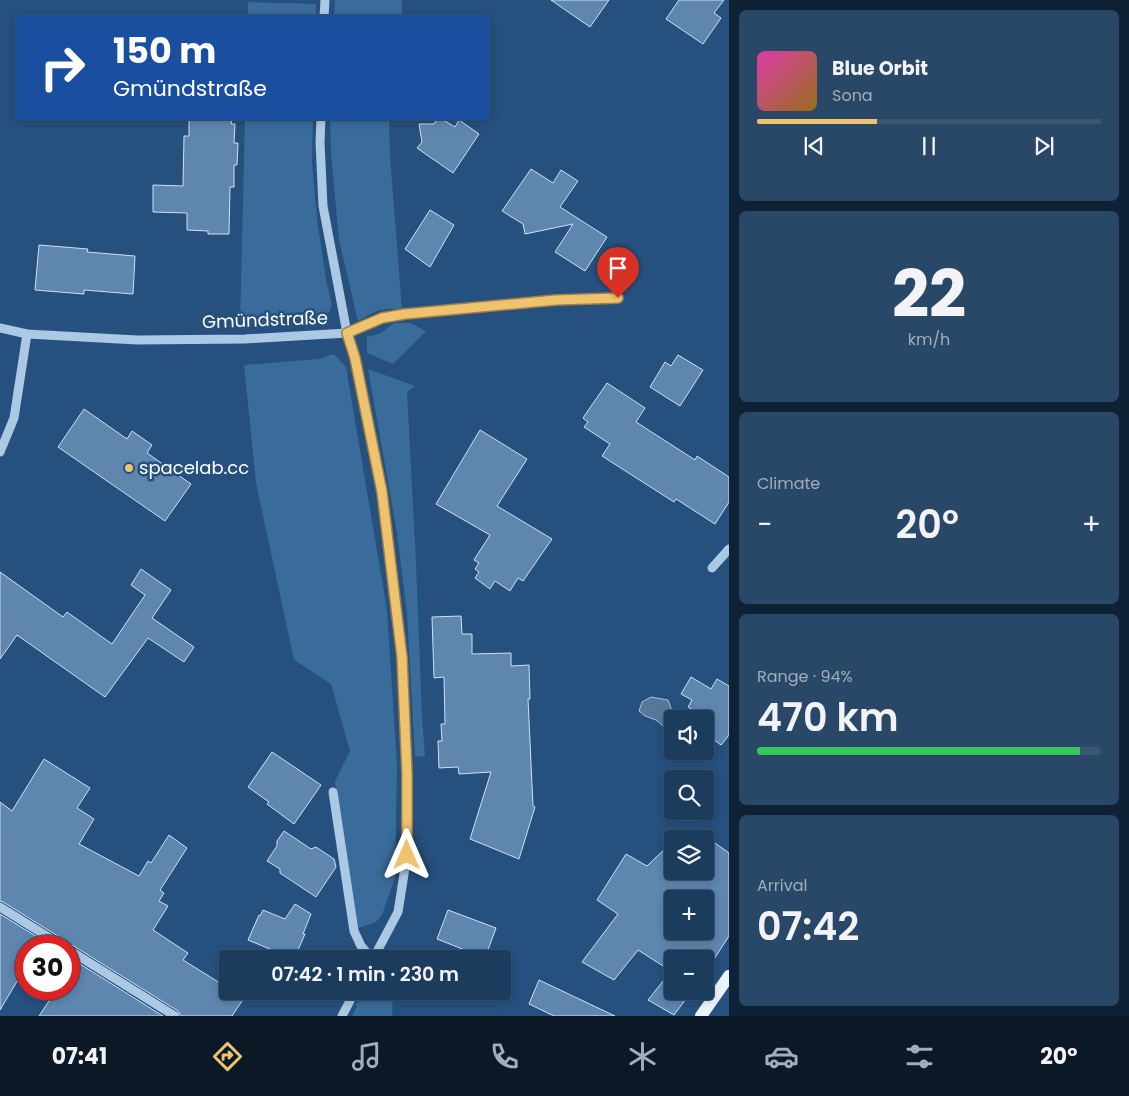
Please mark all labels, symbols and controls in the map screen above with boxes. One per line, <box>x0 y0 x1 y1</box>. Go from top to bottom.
text: 150 m <box>113 26 216 75</box>
icon: right <box>30 35 95 100</box>
text: Blue Orbit <box>832 55 928 82</box>
text: Gmündstraße <box>113 73 267 104</box>
text: Sona <box>832 84 873 107</box>
icon: previous <box>800 132 828 160</box>
icon: pause <box>915 132 943 160</box>
icon: next <box>1030 132 1058 160</box>
pin <box>597 247 639 298</box>
text: 22 <box>892 249 966 340</box>
icon: arrive <box>604 254 632 282</box>
street label: Gmündstraße <box>202 305 328 334</box>
text: km/h <box>908 328 950 351</box>
place label: spacelab.cc <box>139 455 249 480</box>
marker: spacelab.cc <box>123 462 135 474</box>
text: Climate <box>757 472 820 495</box>
text: 20° <box>896 498 959 551</box>
text: − <box>757 505 772 544</box>
text: + <box>1082 505 1101 544</box>
text: Range · 94% <box>757 665 853 688</box>
text: 470 km <box>757 691 899 744</box>
map controls <box>664 710 714 1000</box>
button: sound <box>664 710 714 760</box>
button: search <box>664 770 714 820</box>
position arrow <box>380 828 432 880</box>
button: layers <box>664 830 714 880</box>
text: Arrival <box>757 874 807 897</box>
button: + <box>664 890 714 940</box>
text: 07:42 <box>757 900 859 953</box>
speed limit sign: 30 <box>15 935 80 1000</box>
button: − <box>664 950 714 1000</box>
text: 07:42 · 1 min · 230 m <box>271 961 459 988</box>
icon: directions <box>210 1039 245 1074</box>
icon: music <box>349 1039 384 1074</box>
icon: phone <box>487 1039 522 1074</box>
icon: climate <box>625 1039 660 1074</box>
icon: car <box>764 1039 799 1074</box>
icon: filters <box>902 1039 937 1074</box>
text: 07:41 <box>52 1041 107 1072</box>
text: 20° <box>1040 1041 1077 1072</box>

